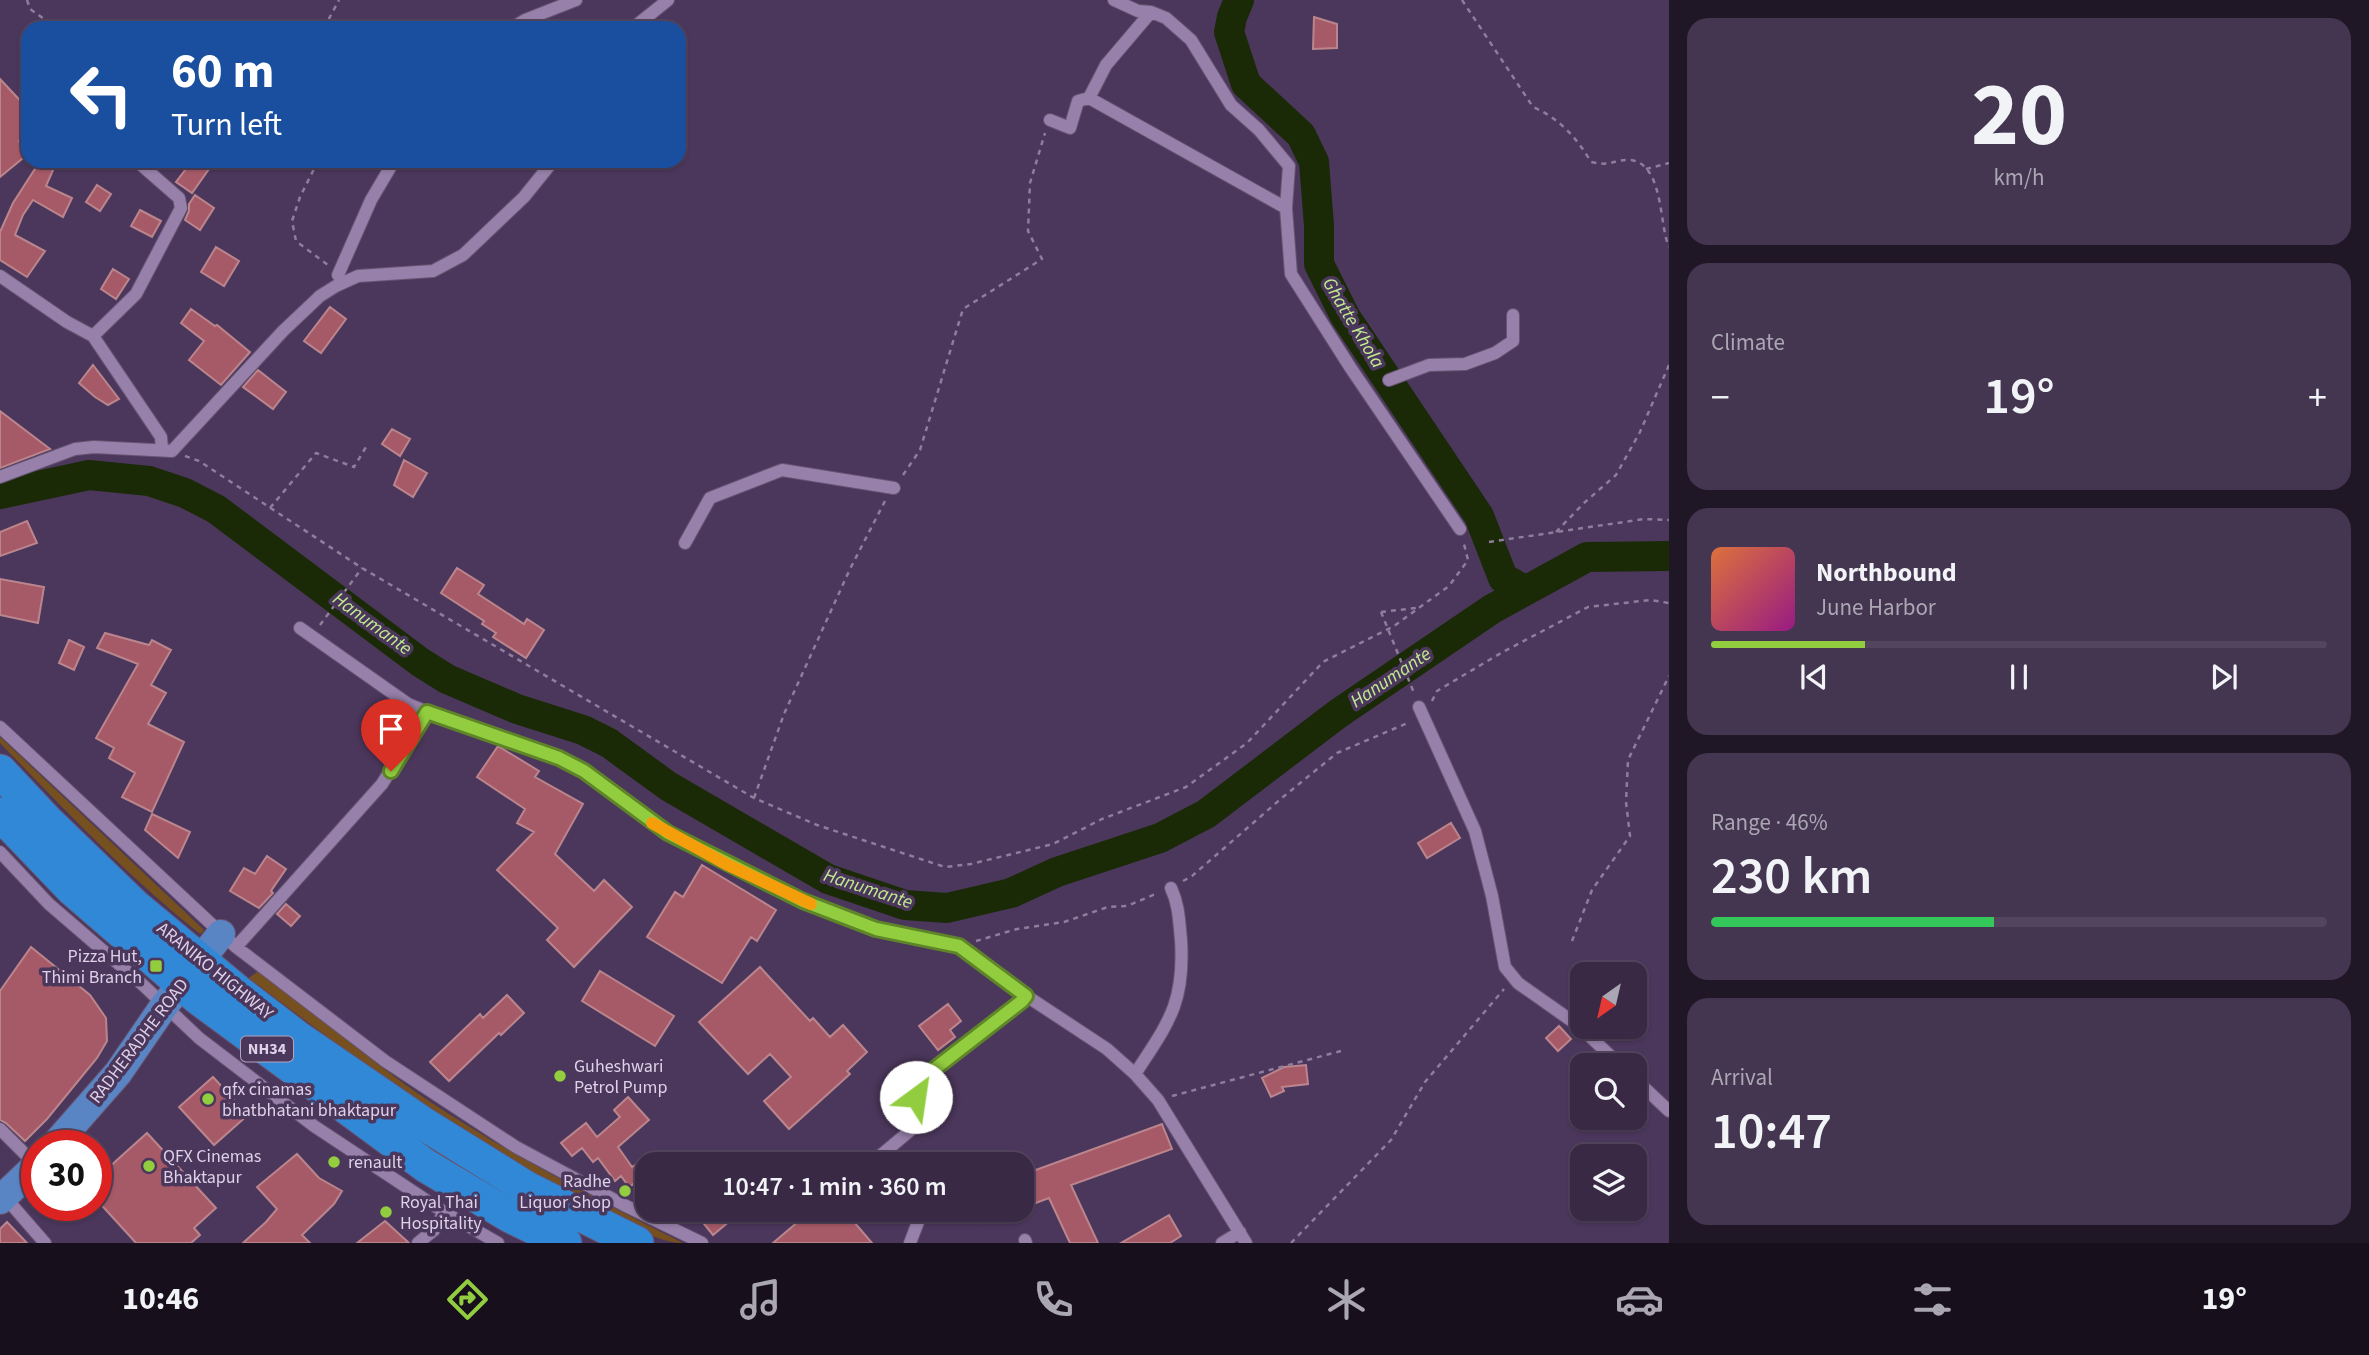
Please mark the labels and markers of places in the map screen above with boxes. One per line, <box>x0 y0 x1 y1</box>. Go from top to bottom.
pin <box>361 699 421 771</box>
place label: Pizza Hut, Thimi Branch <box>42 944 142 990</box>
marker: Pizza Hut, Thimi Branch <box>148 958 164 974</box>
place label: Guheshwari Petrol Pump <box>574 1054 668 1100</box>
marker: Guheshwari Petrol Pump <box>552 1068 568 1084</box>
place label: qfx cinamas bhatbhatani bhaktapur <box>222 1077 397 1123</box>
marker: qfx cinamas bhatbhatani bhaktapur <box>200 1091 216 1107</box>
place label: QFX Cinemas Bhaktapur <box>163 1144 261 1190</box>
place label: renault <box>348 1150 402 1175</box>
marker: renault <box>326 1154 342 1170</box>
marker: QFX Cinemas Bhaktapur <box>141 1158 157 1174</box>
place label: Radhe Liquor Shop <box>519 1169 611 1215</box>
marker: Radhe Liquor Shop <box>617 1183 633 1199</box>
place label: Royal Thai Hospitality <box>400 1190 482 1236</box>
marker: Royal Thai Hospitality <box>378 1204 394 1220</box>

